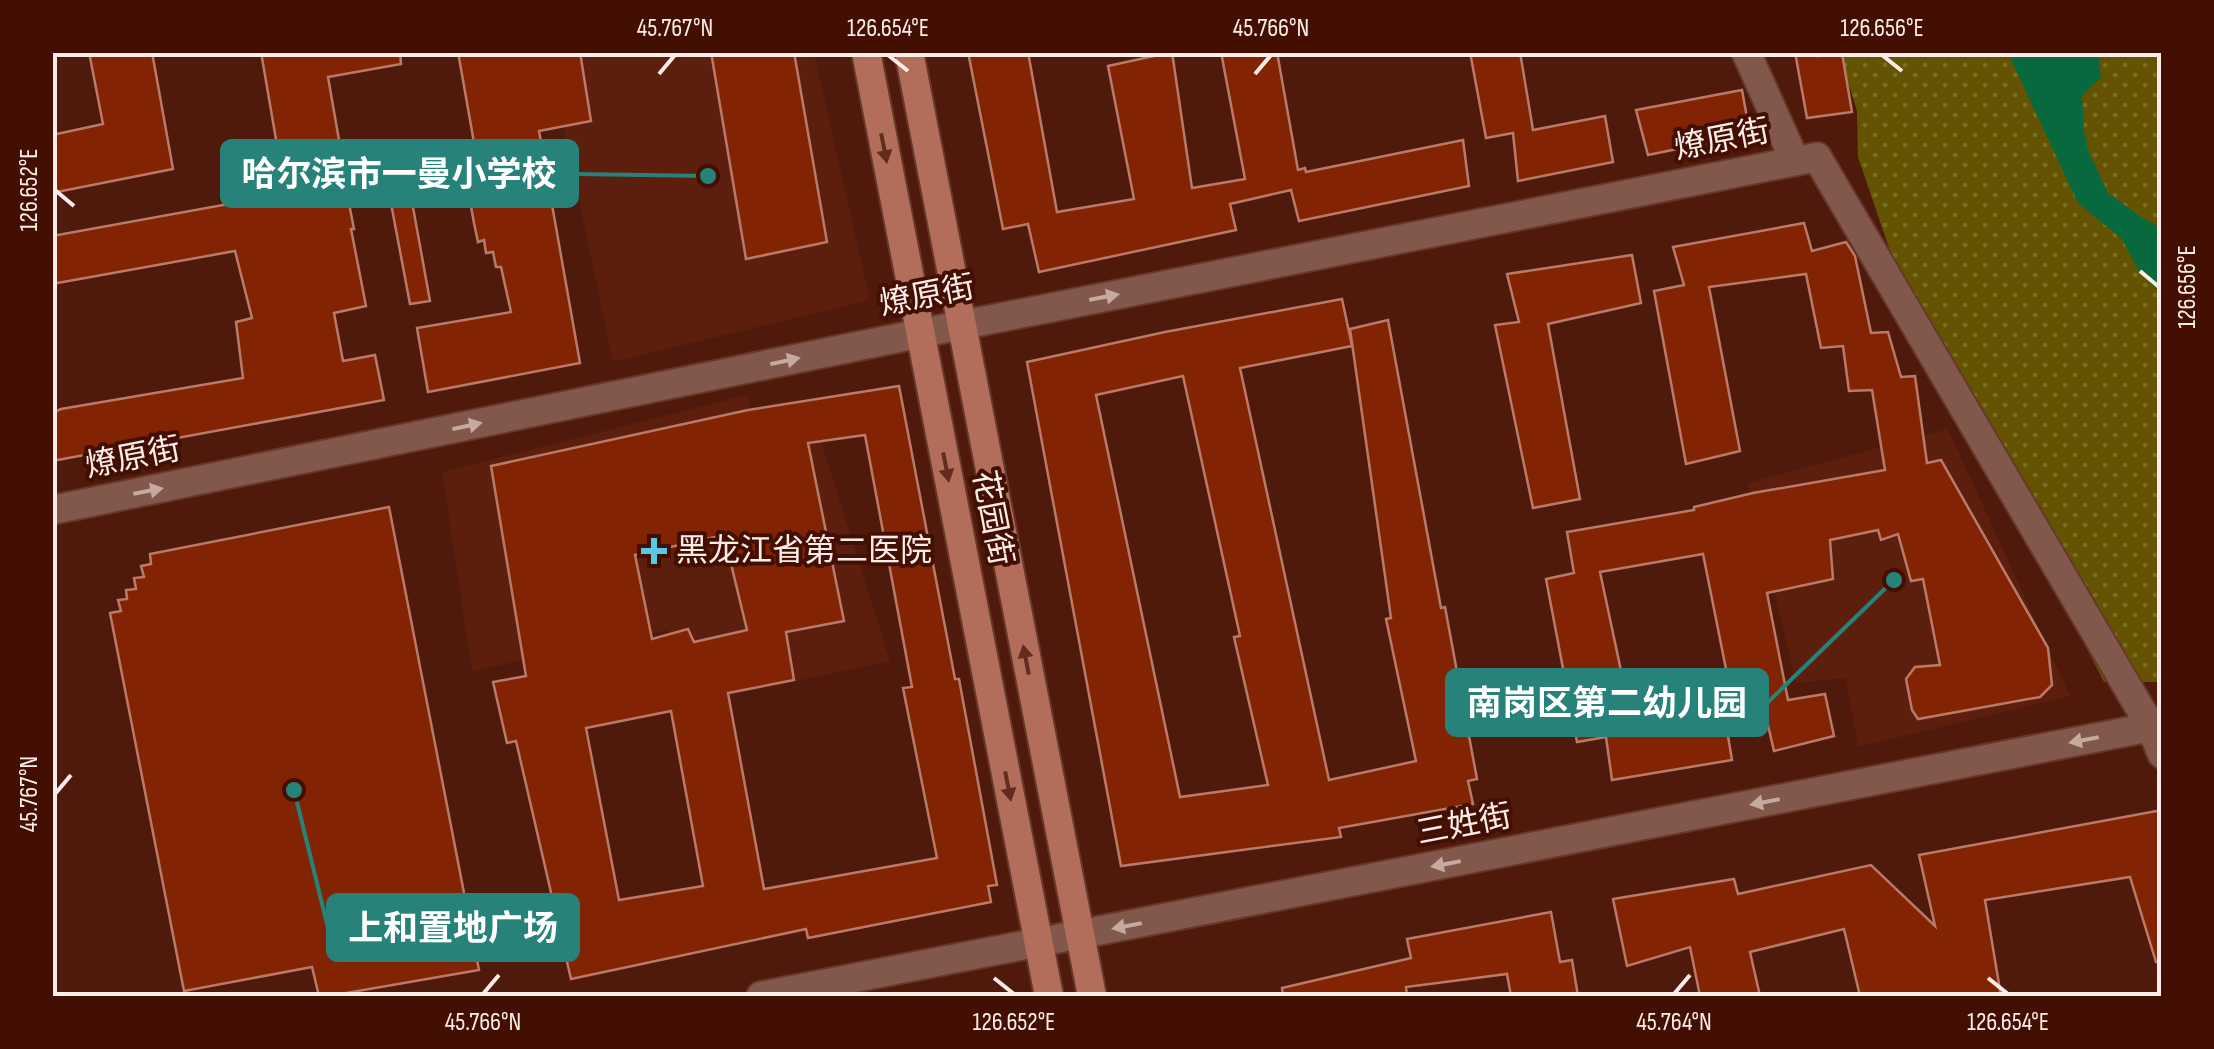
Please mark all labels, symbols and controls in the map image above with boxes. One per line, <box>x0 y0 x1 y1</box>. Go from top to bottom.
text: 45.767°N <box>637 13 713 44</box>
text: 126.654°E <box>847 13 929 44</box>
text: 45.766°N <box>1233 13 1309 44</box>
text: 126.656°E <box>1840 13 1924 44</box>
street label: 燎原街 <box>1671 112 1773 168</box>
one-way arrow <box>877 133 893 164</box>
callout: 哈尔滨市一曼小学校 <box>222 141 577 206</box>
text: 126.652°E <box>14 149 45 231</box>
text: 哈尔滨市一曼小学校 <box>241 154 557 197</box>
text: 126.656°E <box>2172 245 2203 329</box>
street label: 燎原街 <box>876 268 978 324</box>
one-way arrow <box>1088 288 1119 304</box>
one-way arrow <box>770 352 801 368</box>
one-way arrow <box>451 418 482 434</box>
street label: 燎原街 <box>82 430 184 486</box>
one-way arrow <box>939 452 955 483</box>
street label: 花园街 <box>964 467 1020 569</box>
one-way arrow <box>133 482 164 498</box>
place label: 黑龙江省第二医院 <box>676 532 932 571</box>
marker: 黑龙江省第二医院 <box>641 538 667 564</box>
one-way arrow <box>1018 644 1034 675</box>
callout: 南岗区第二幼儿园 <box>1447 670 1767 735</box>
text: 南岗区第二幼儿园 <box>1467 683 1747 726</box>
one-way arrow <box>2068 733 2099 748</box>
text: 45.767°N <box>14 756 45 832</box>
one-way arrow <box>1001 771 1017 802</box>
one-way arrow <box>1749 795 1780 810</box>
street label: 三姓街 <box>1413 797 1515 853</box>
one-way arrow <box>1430 857 1461 872</box>
callout: 上和置地广场 <box>328 895 578 960</box>
text: 上和置地广场 <box>348 908 558 951</box>
one-way arrow <box>1111 919 1142 934</box>
text: 45.766°N <box>445 1007 521 1038</box>
text: 126.652°E <box>973 1007 1055 1038</box>
text: 45.764°N <box>1636 1007 1712 1038</box>
text: 126.654°E <box>1967 1007 2049 1038</box>

